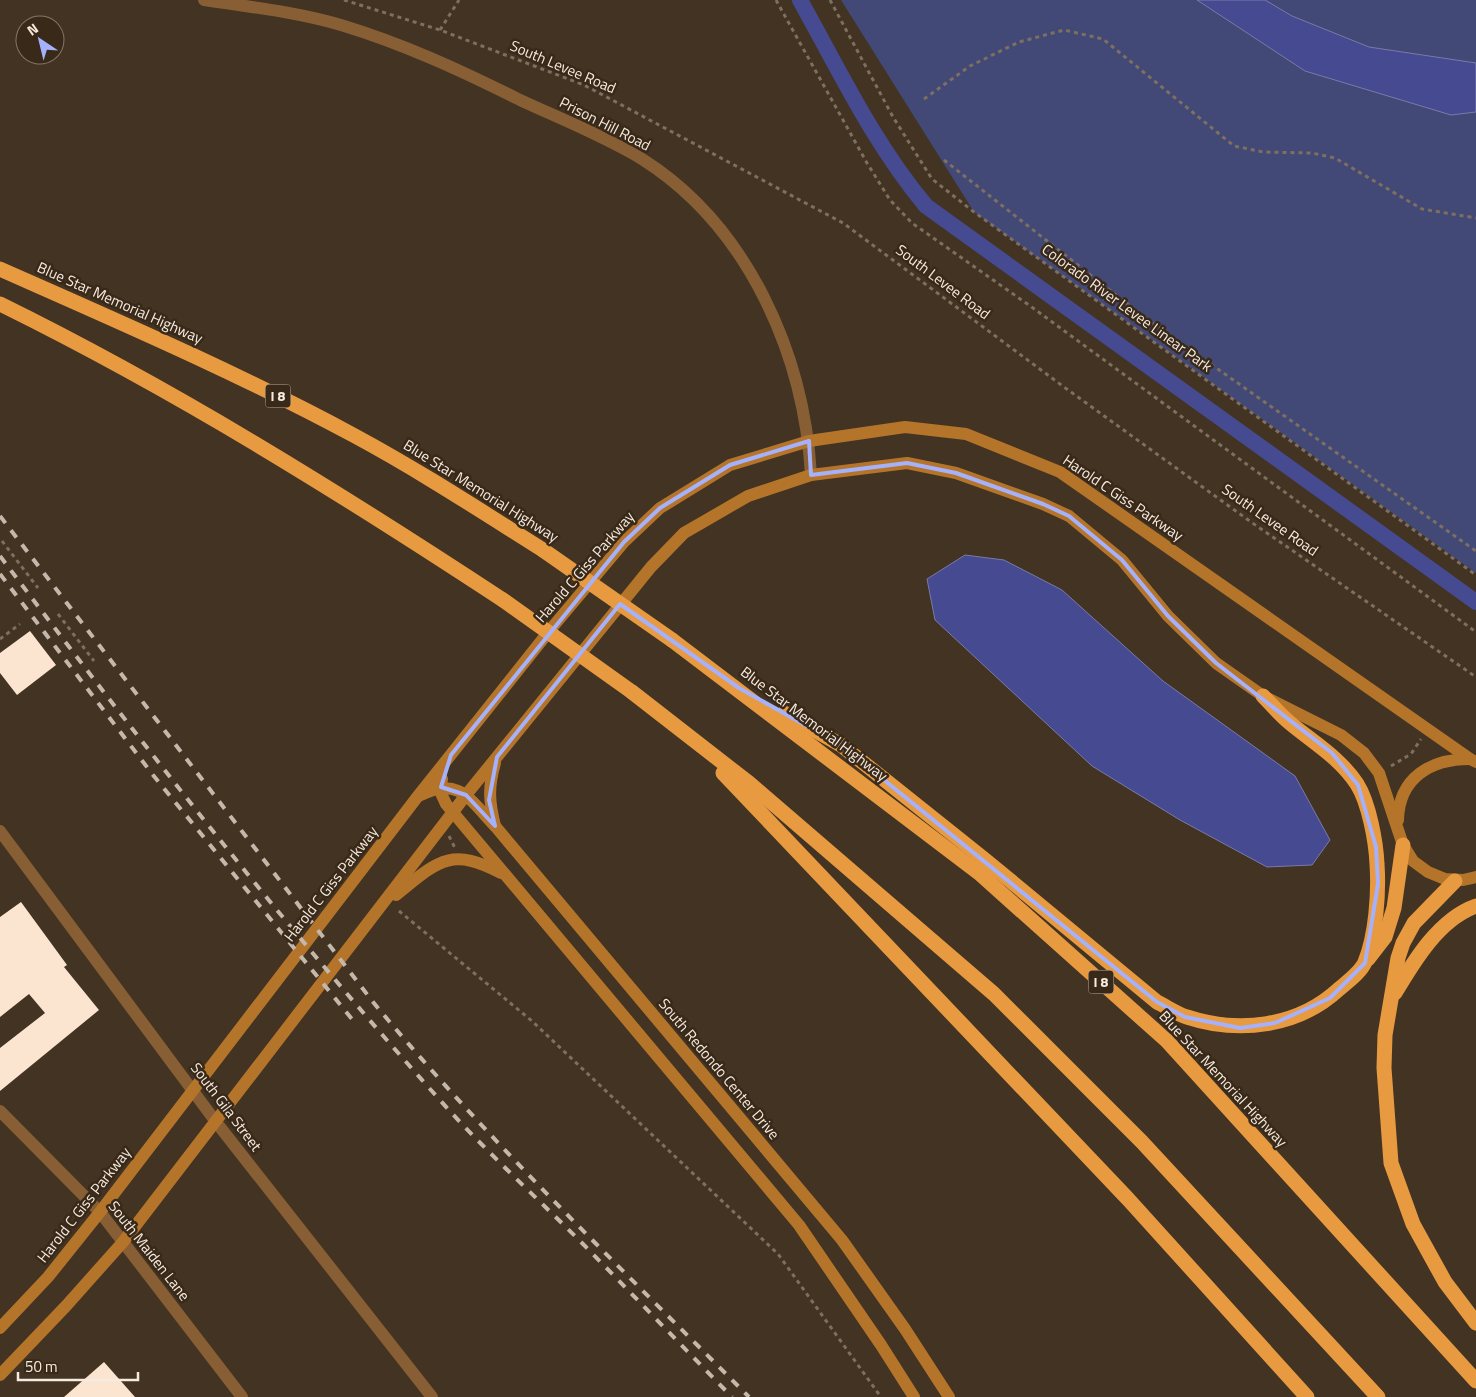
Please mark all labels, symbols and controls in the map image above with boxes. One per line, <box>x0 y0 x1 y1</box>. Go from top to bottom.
north arrow <box>15 15 65 65</box>
text: N <box>22 18 42 40</box>
street label: South Levee Road <box>507 34 620 99</box>
street label: Prison Hill Road <box>556 91 655 156</box>
street label: South Levee Road <box>891 238 995 325</box>
street label: Colorado River Levee Linear Park <box>1037 238 1217 377</box>
street label: Blue Star Memorial Highway <box>34 256 207 350</box>
road number: I 8 <box>266 384 290 408</box>
street label: Blue Star Memorial Highway <box>399 433 563 548</box>
street label: Harold C Giss Parkway <box>1058 449 1188 547</box>
street label: South Levee Road <box>1217 478 1323 561</box>
street label: Harold C Giss Parkway <box>530 506 640 628</box>
street label: Blue Star Memorial Highway <box>736 660 893 787</box>
street label: Harold C Giss Parkway <box>278 821 383 946</box>
road number: I 8 <box>1088 970 1114 994</box>
street label: South Redondo Center Drive <box>653 993 785 1144</box>
street label: Blue Star Memorial Highway <box>1154 1005 1293 1152</box>
street label: South Gila Street <box>185 1057 268 1157</box>
street label: Harold C Giss Parkway <box>31 1142 136 1267</box>
street label: South Maiden Lane <box>103 1196 196 1306</box>
scale bar <box>18 1350 138 1382</box>
text: 50 m <box>25 1355 58 1378</box>

